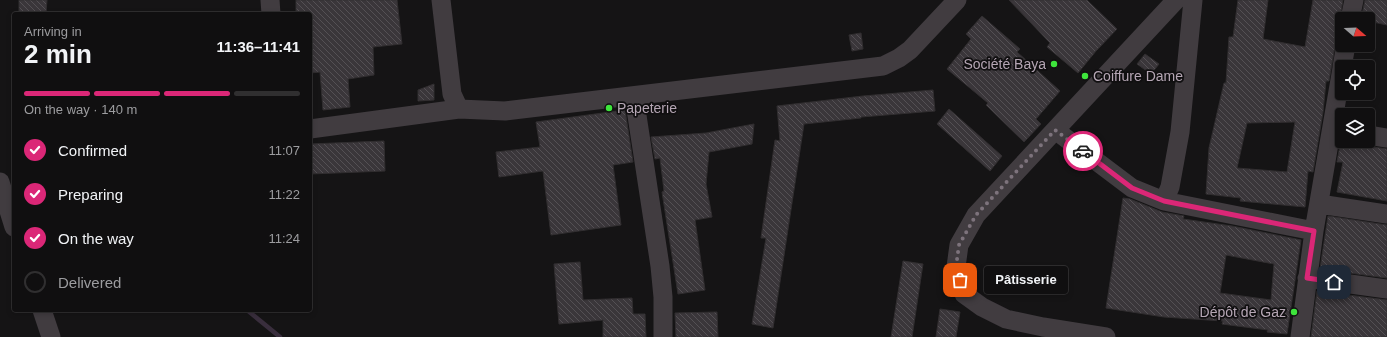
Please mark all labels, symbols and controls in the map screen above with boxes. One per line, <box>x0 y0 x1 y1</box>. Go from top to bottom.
north arrow <box>1335 12 1375 52</box>
map controls <box>1335 12 1375 148</box>
text: Arriving in <box>24 24 82 39</box>
text: 11:36–11:41 <box>217 38 300 55</box>
text: 2 min <box>24 39 92 69</box>
place label: Société Baya <box>964 56 1046 72</box>
marker: Société Baya <box>1049 59 1059 69</box>
button: locate <box>1335 60 1375 100</box>
place label: Coiffure Dame <box>1093 68 1183 84</box>
marker: Coiffure Dame <box>1080 71 1090 81</box>
place label: Papeterie <box>617 100 677 116</box>
text: On the way · 140 m <box>24 102 137 117</box>
marker: Papeterie <box>604 103 614 113</box>
button: layers <box>1335 108 1375 148</box>
courier <box>1063 131 1103 171</box>
icon: check <box>24 139 46 161</box>
icon: car <box>1072 140 1094 162</box>
text: Confirmed <box>58 142 127 159</box>
text: 11:07 <box>268 143 300 158</box>
icon: check <box>24 183 46 205</box>
text: Preparing <box>58 186 123 203</box>
text: 11:22 <box>268 187 300 202</box>
icon: check <box>24 227 46 249</box>
text: On the way <box>58 230 134 247</box>
text: 11:24 <box>268 231 300 246</box>
pin <box>943 263 977 297</box>
pin <box>1317 265 1351 299</box>
callout: Pâtisserie <box>984 266 1068 294</box>
icon: bag <box>949 269 971 291</box>
icon: home <box>1323 271 1345 293</box>
text: Pâtisserie <box>995 272 1057 287</box>
text: Delivered <box>58 274 121 291</box>
place label: Dépôt de Gaz <box>1200 304 1286 320</box>
marker: Dépôt de Gaz <box>1289 307 1299 317</box>

